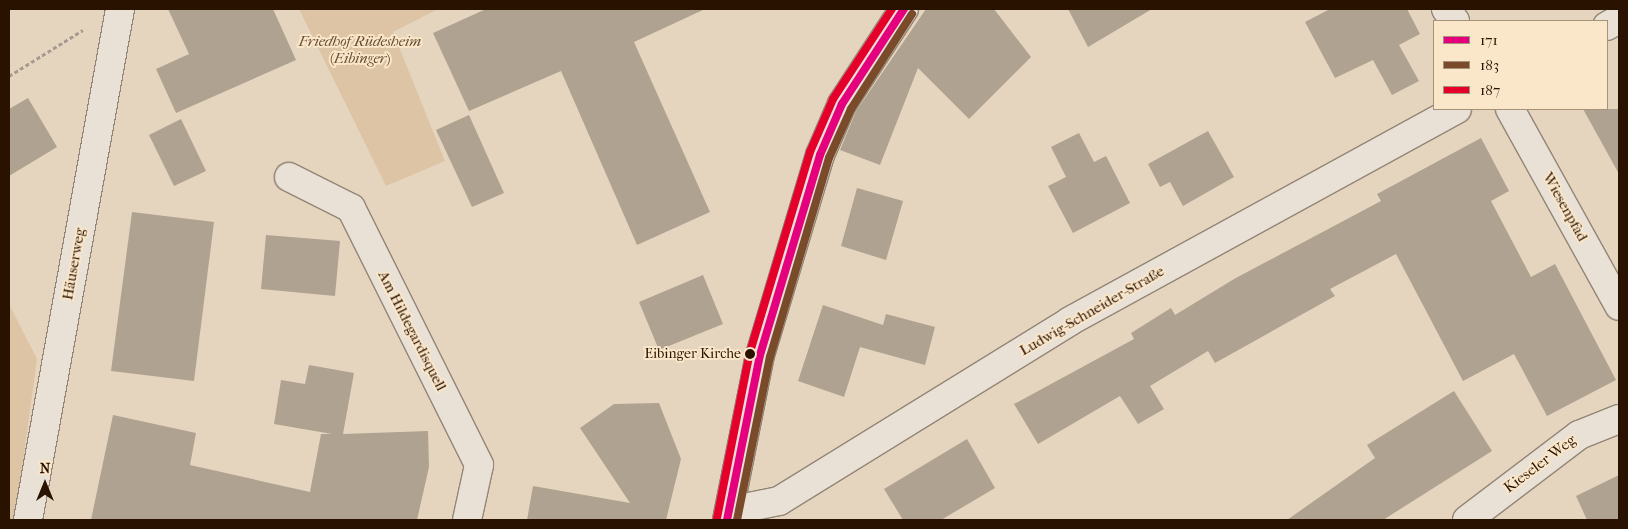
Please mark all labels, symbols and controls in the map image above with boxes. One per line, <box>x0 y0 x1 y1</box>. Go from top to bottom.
legend <box>1433 20 1608 110</box>
text: 171 <box>1480 31 1498 49</box>
park label: Friedhof Rüdesheim (Eibinger) <box>299 32 421 67</box>
text: 183 <box>1480 56 1499 74</box>
text: 187 <box>1480 81 1500 99</box>
street label: Wiesenpfad <box>1539 169 1591 245</box>
street label: Häuserweg <box>59 227 89 301</box>
street label: Ludwig-Schneider-Straße <box>1016 262 1168 360</box>
street label: Am Hildegardisquell <box>374 268 450 394</box>
place label: Eibinger Kirche <box>644 346 741 362</box>
marker: Eibinger Kirche <box>745 349 755 359</box>
street label: Kieseler Weg <box>1500 431 1580 497</box>
north arrow <box>20 459 70 509</box>
text: N <box>40 460 50 477</box>

